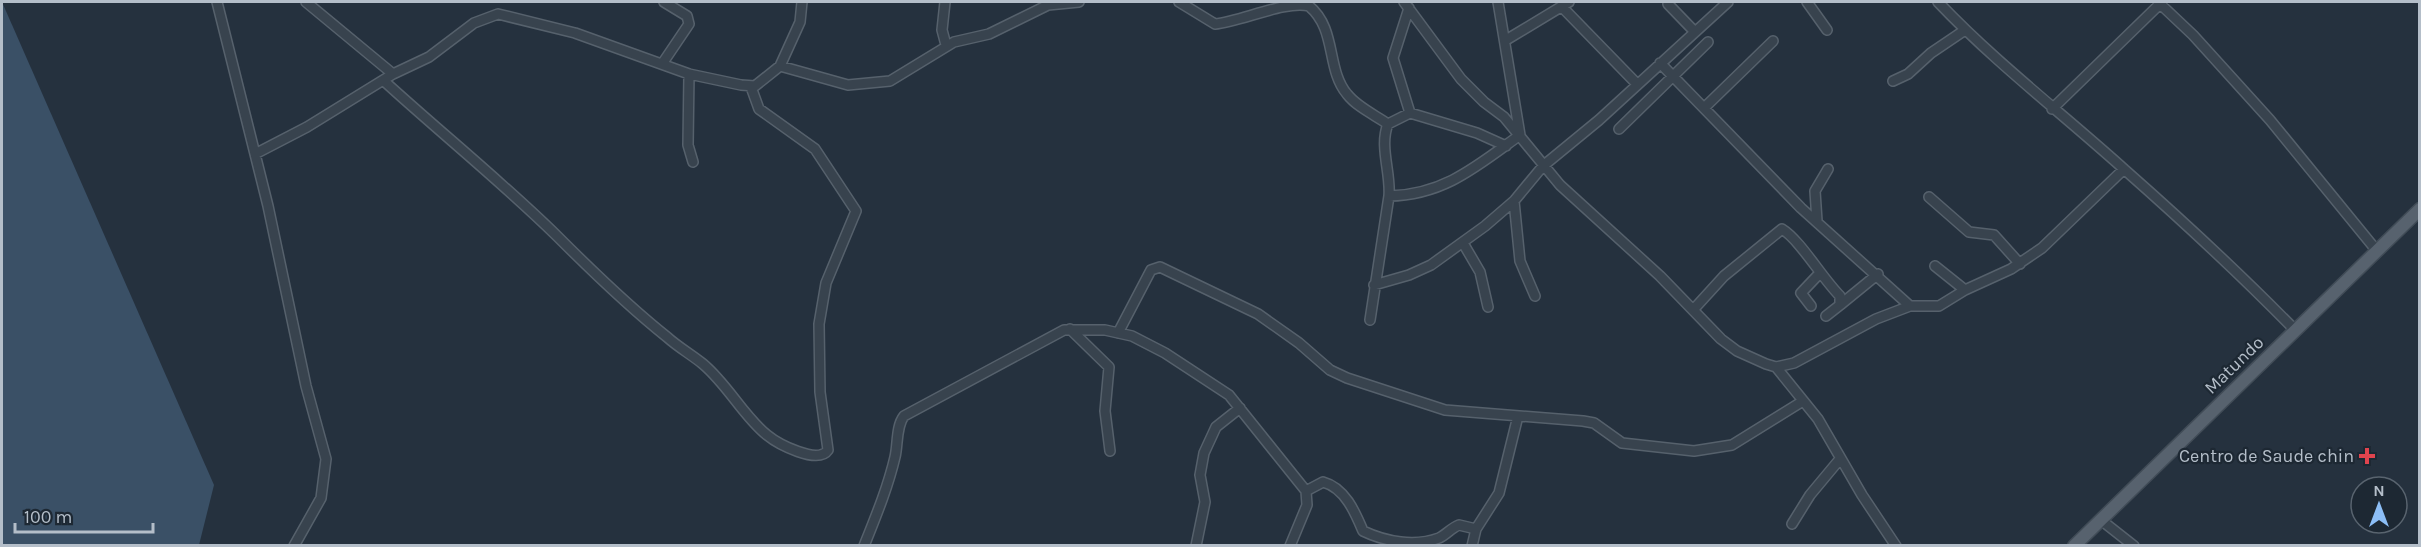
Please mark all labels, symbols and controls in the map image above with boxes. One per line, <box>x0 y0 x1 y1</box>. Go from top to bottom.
street label: Matundo <box>2200 331 2268 399</box>
place label: Centro de Saude chin <box>2179 445 2354 467</box>
marker: Centro de Saude chin <box>2358 447 2376 465</box>
north arrow <box>2349 475 2409 535</box>
text: N <box>2373 481 2385 500</box>
scale bar <box>15 496 153 534</box>
text: 100 m <box>24 506 72 528</box>

